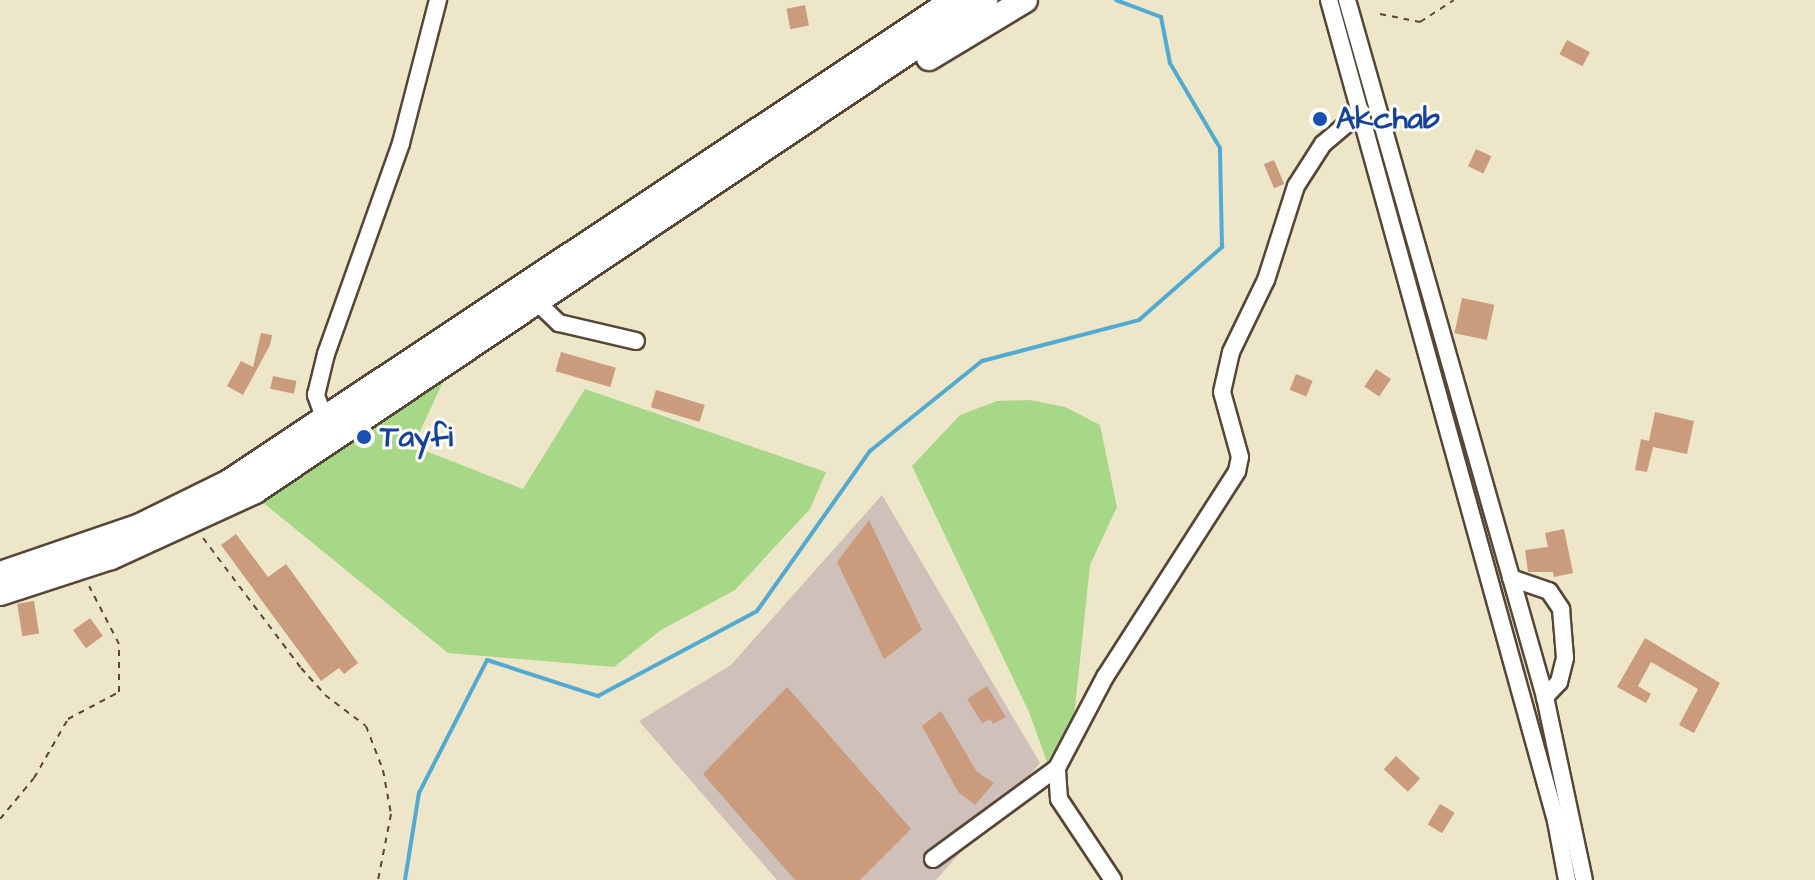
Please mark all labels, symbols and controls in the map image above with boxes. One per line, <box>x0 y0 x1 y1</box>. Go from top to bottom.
place label: Akchab <box>1336 101 1440 137</box>
marker: Akchab <box>1311 110 1329 128</box>
place label: Tayfi <box>380 419 453 455</box>
marker: Tayfi <box>355 428 373 446</box>

